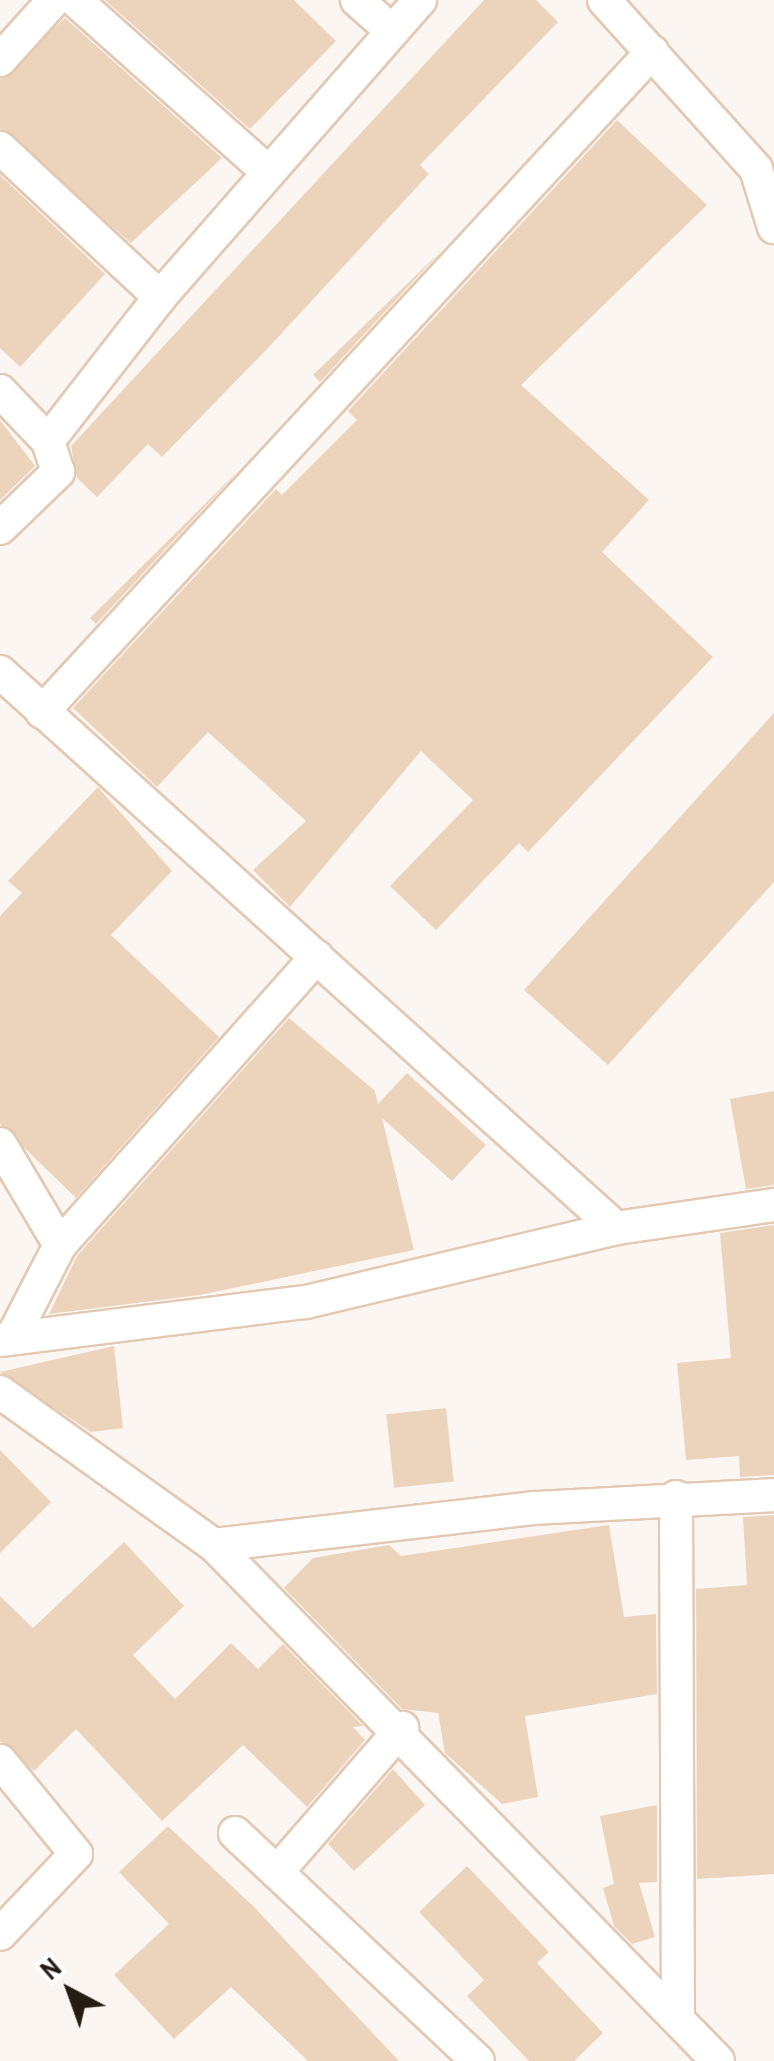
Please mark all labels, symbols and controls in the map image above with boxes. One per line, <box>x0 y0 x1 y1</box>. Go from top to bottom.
north arrow <box>20 1941 120 2041</box>
text: N <box>32 1949 69 1988</box>

